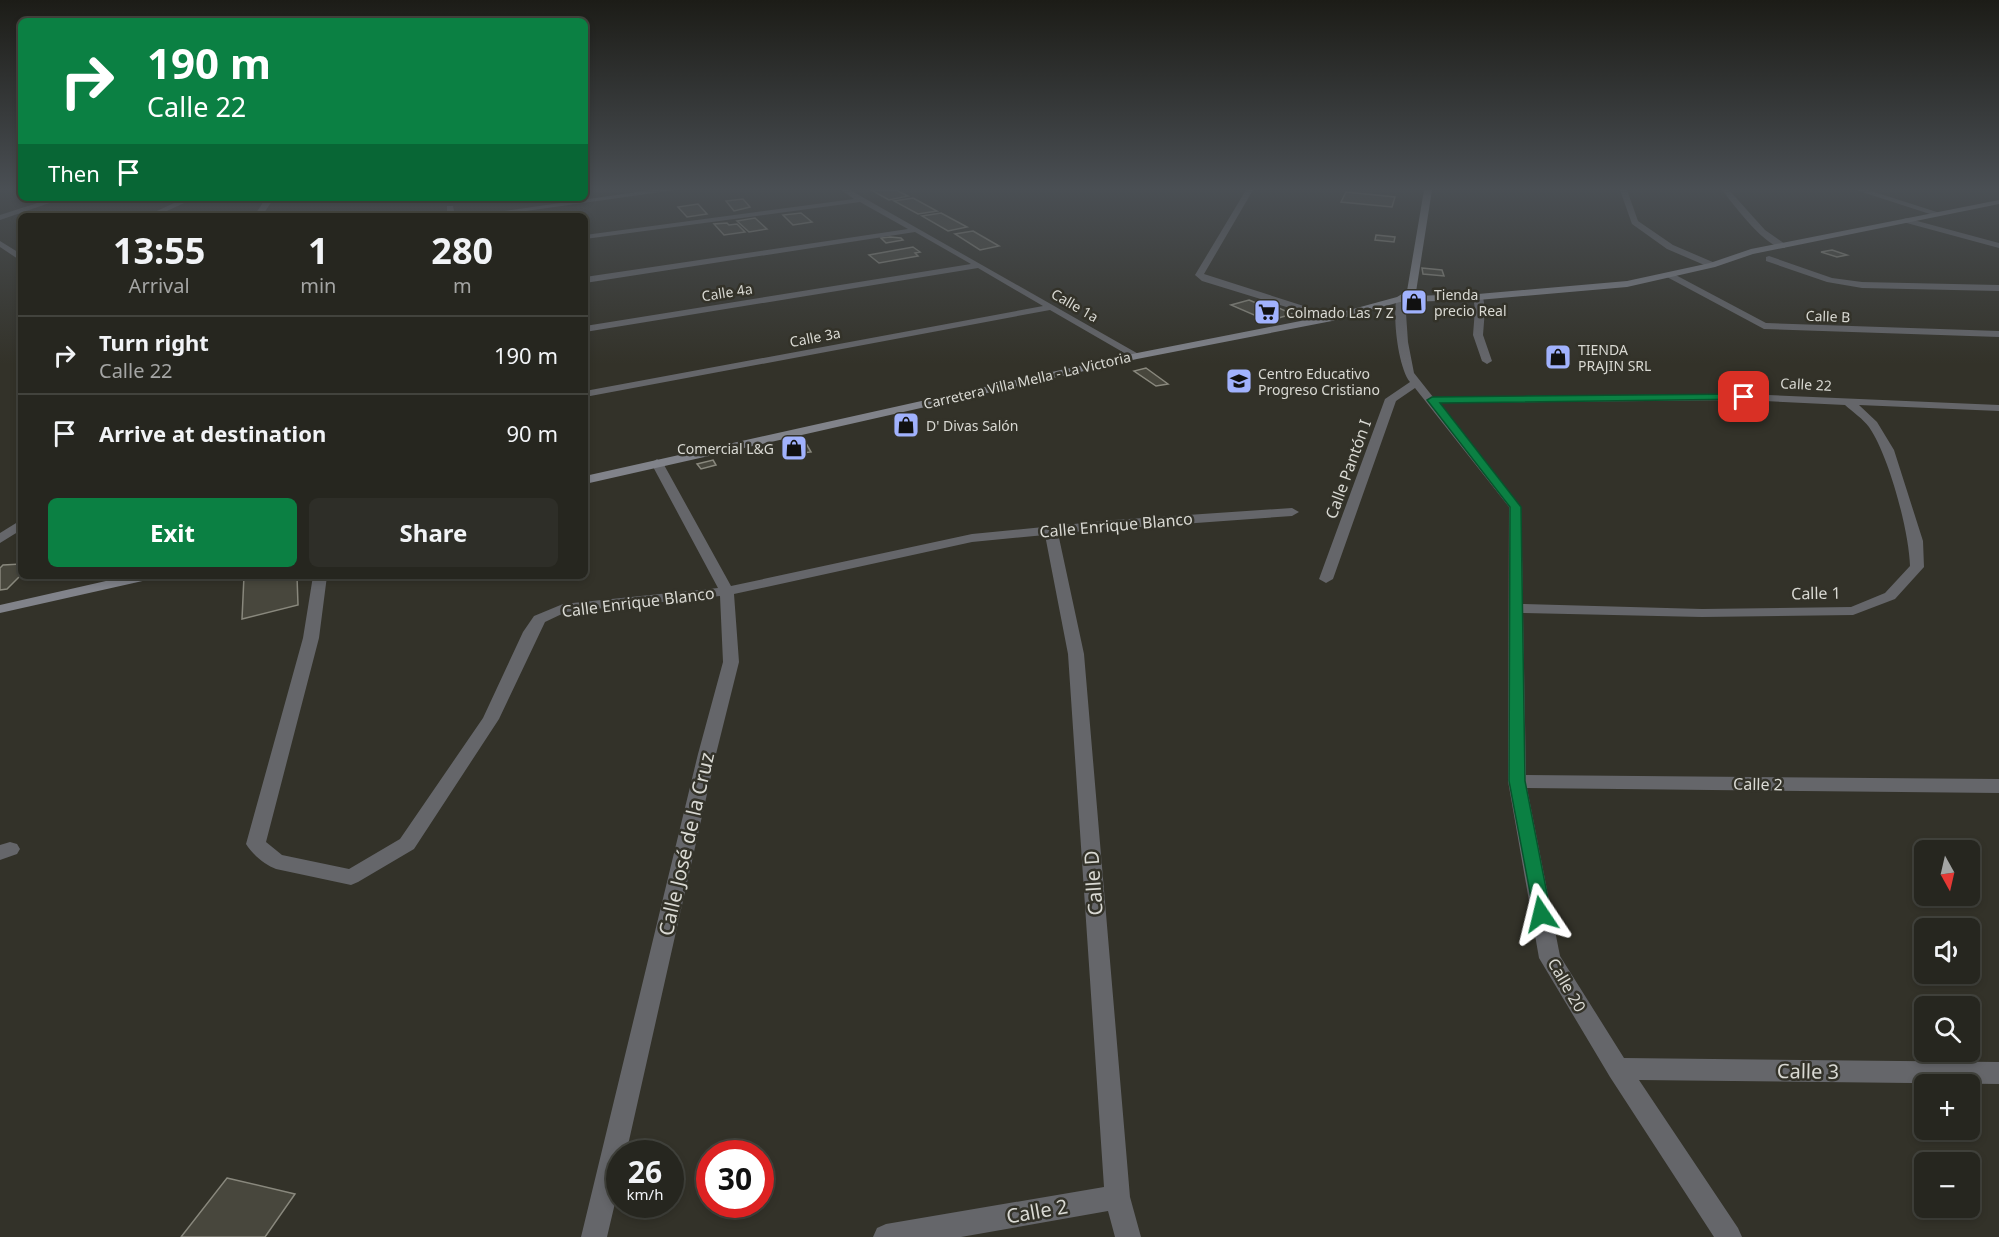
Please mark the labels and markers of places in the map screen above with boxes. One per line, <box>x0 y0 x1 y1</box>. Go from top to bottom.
place label: Tienda precio Real <box>1434 285 1507 320</box>
shop icon: Tienda precio Real <box>1399 287 1429 317</box>
supermarket icon: Colmado Las 7 Z <box>1252 297 1282 327</box>
place label: Colmado Las 7 Z <box>1286 303 1394 322</box>
place label: TIENDA PRAJIN SRL <box>1578 340 1651 375</box>
shop icon: TIENDA PRAJIN SRL <box>1543 342 1573 372</box>
place label: Centro Educativo Progreso Cristiano <box>1258 364 1380 399</box>
school or university icon: Centro Educativo Progreso Cristiano <box>1224 366 1254 396</box>
pin <box>1718 371 1769 422</box>
shop icon: D' Divas Salón <box>891 410 921 440</box>
place label: D' Divas Salón <box>926 416 1018 435</box>
shop icon: Comercial L&G <box>779 433 809 463</box>
place label: Comercial L&G <box>677 439 774 458</box>

